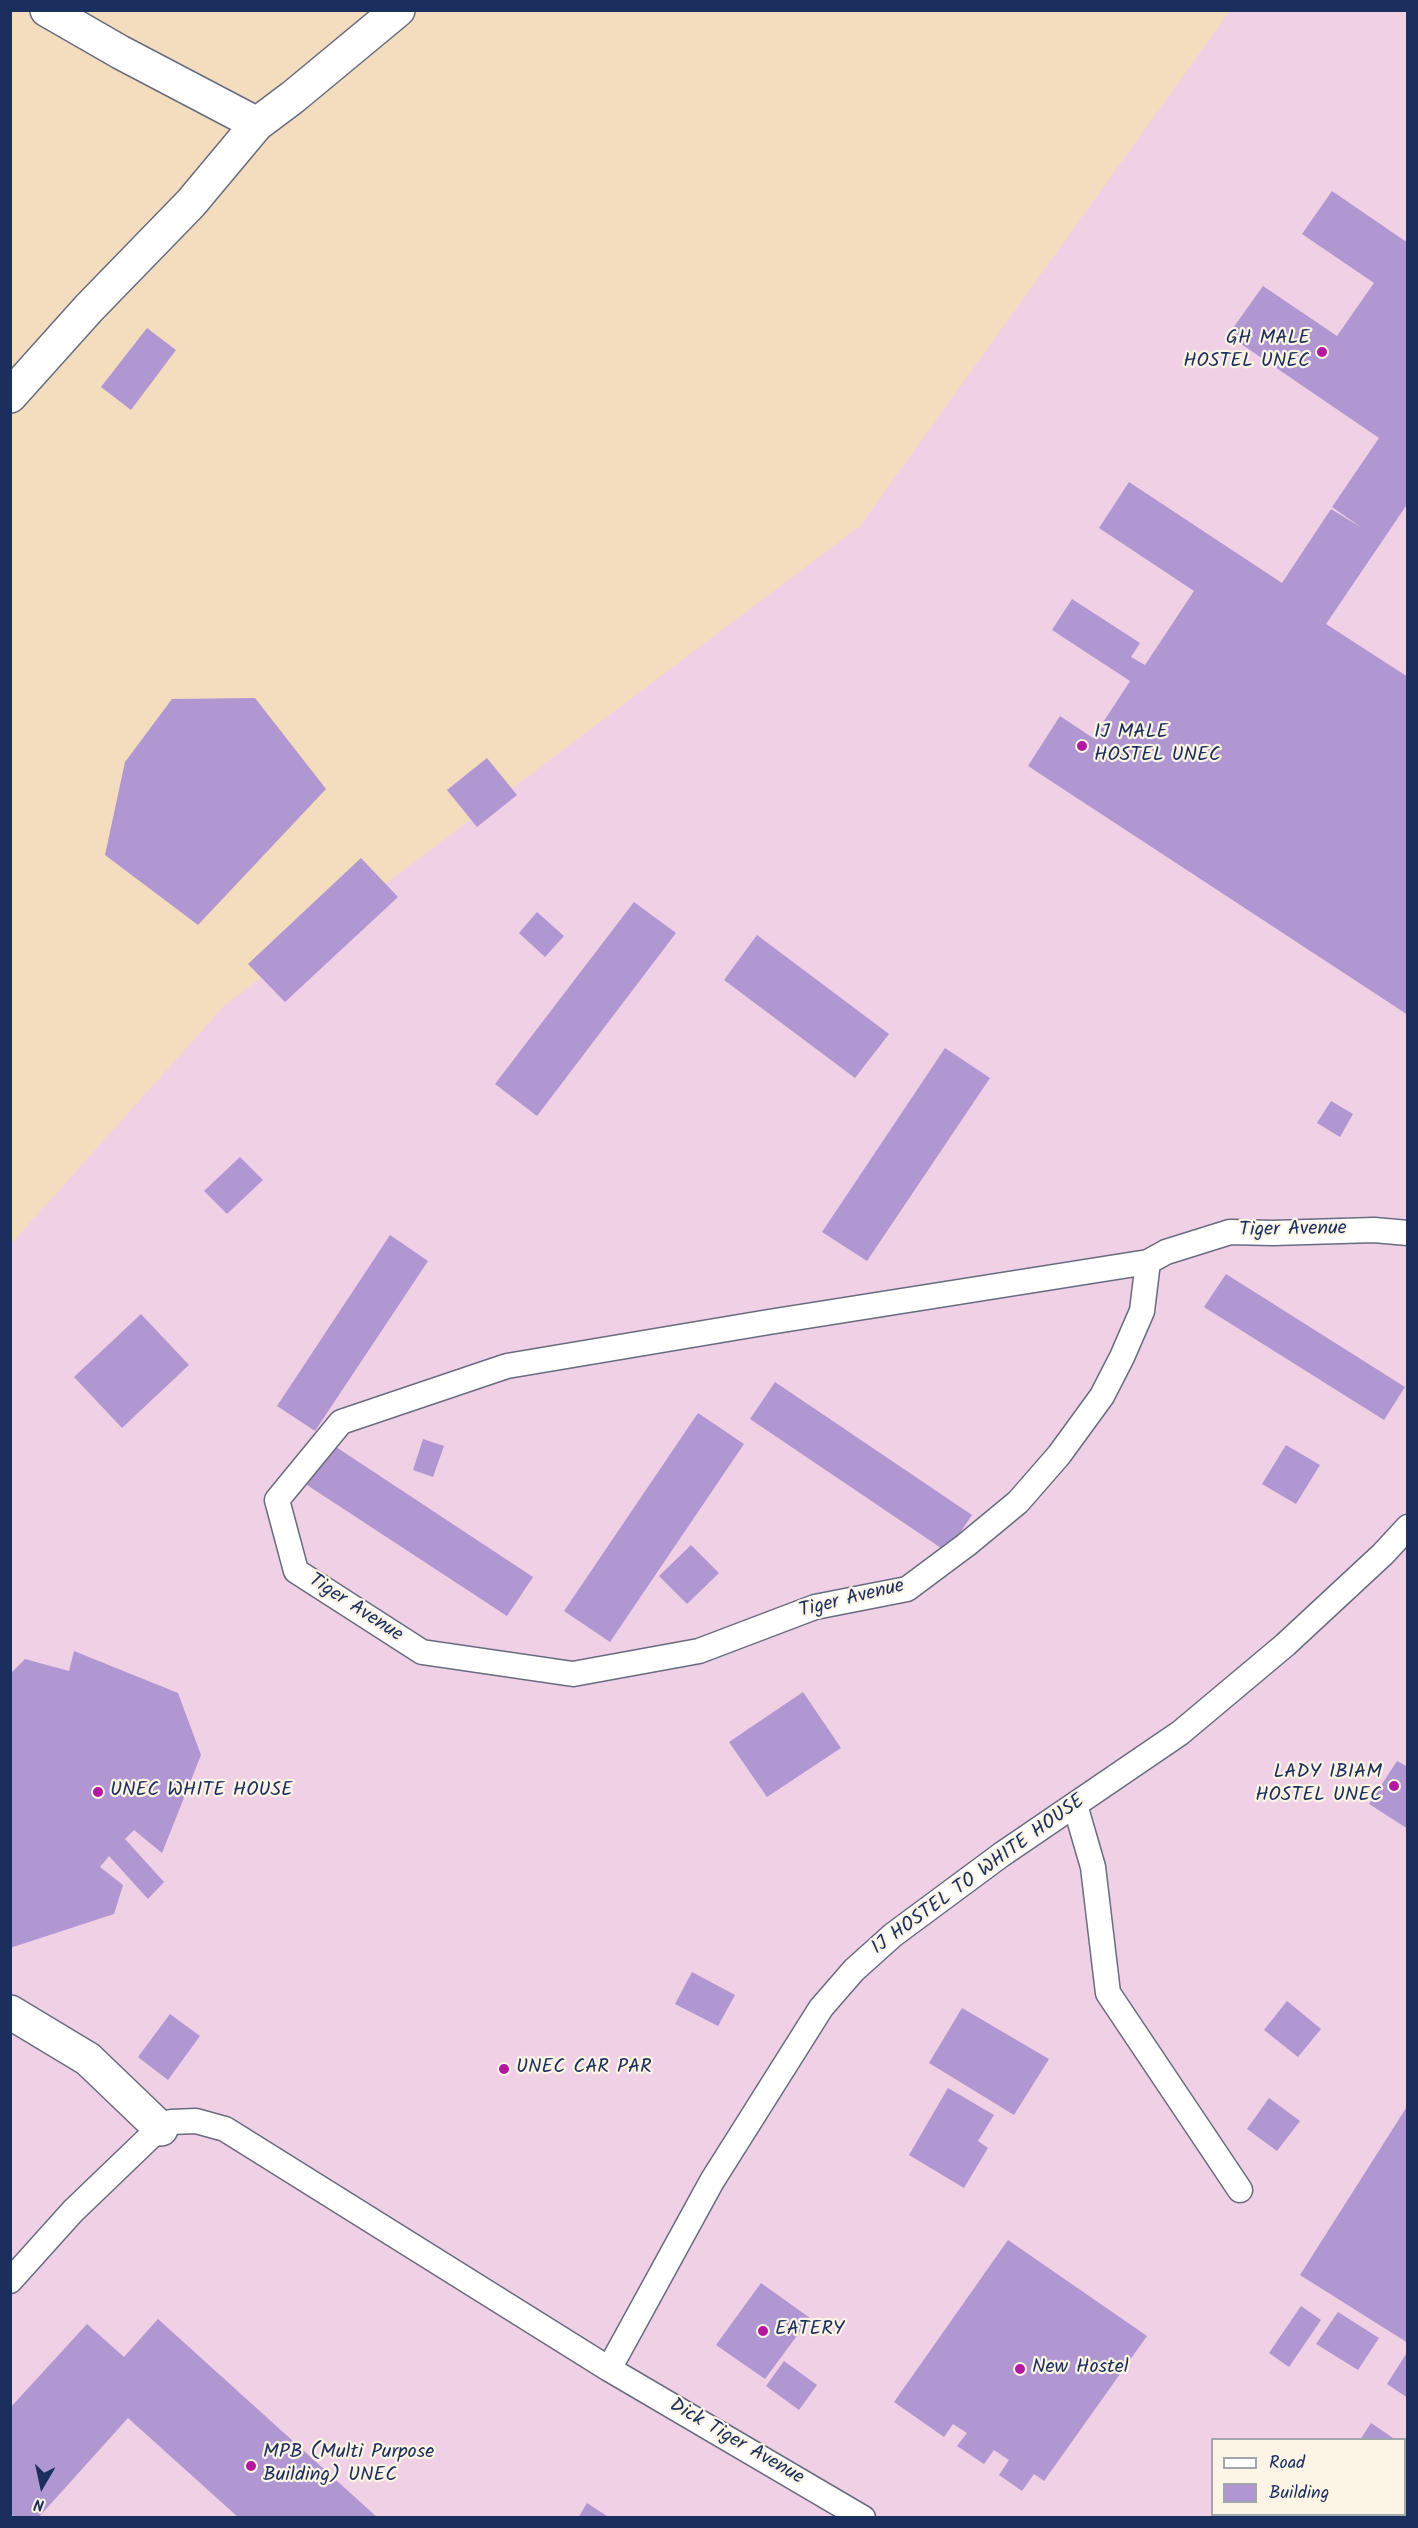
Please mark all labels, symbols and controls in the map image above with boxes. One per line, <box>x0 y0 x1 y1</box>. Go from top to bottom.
place label: GH MALE HOSTEL UNEC <box>1183 328 1310 375</box>
marker: GH MALE HOSTEL UNEC <box>1315 345 1329 359</box>
place label: IJ MALE HOSTEL UNEC <box>1094 722 1221 769</box>
marker: IJ MALE HOSTEL UNEC <box>1075 739 1089 753</box>
street label: Tiger Avenue <box>1239 1218 1347 1244</box>
street label: Tiger Avenue <box>303 1570 407 1648</box>
street label: Tiger Avenue <box>797 1575 907 1625</box>
place label: LADY IBIAM HOSTEL UNEC <box>1255 1762 1382 1809</box>
marker: LADY IBIAM HOSTEL UNEC <box>1387 1779 1401 1793</box>
place label: UNEC WHITE HOUSE <box>110 1780 293 1804</box>
marker: UNEC WHITE HOUSE <box>91 1785 105 1799</box>
street label: IJ HOSTEL TO WHITE HOUSE <box>868 1791 1090 1961</box>
place label: UNEC CAR PAR <box>516 2057 652 2081</box>
marker: UNEC CAR PAR <box>497 2062 511 2076</box>
place label: EATERY <box>775 2319 844 2343</box>
marker: EATERY <box>756 2324 770 2338</box>
place label: New Hostel <box>1032 2357 1129 2381</box>
marker: New Hostel <box>1013 2362 1027 2376</box>
street label: Dick Tiger Avenue <box>664 2395 808 2491</box>
legend <box>1211 2438 1406 2516</box>
place label: MPB (Multi Purpose Building) UNEC <box>263 2442 434 2489</box>
text: Road <box>1269 2449 1305 2478</box>
north arrow <box>12 2456 72 2516</box>
marker: MPB (Multi Purpose Building) UNEC <box>244 2459 258 2473</box>
text: Building <box>1269 2479 1329 2508</box>
text: N <box>32 2491 46 2517</box>

